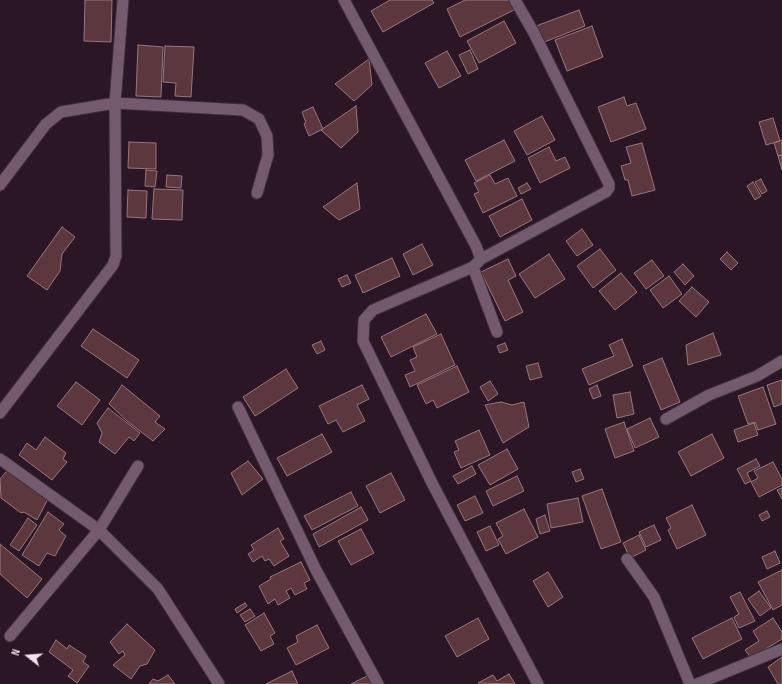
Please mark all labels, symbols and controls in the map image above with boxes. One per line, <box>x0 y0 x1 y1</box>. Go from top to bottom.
north arrow <box>8 636 48 676</box>
text: N <box>9 648 23 657</box>

